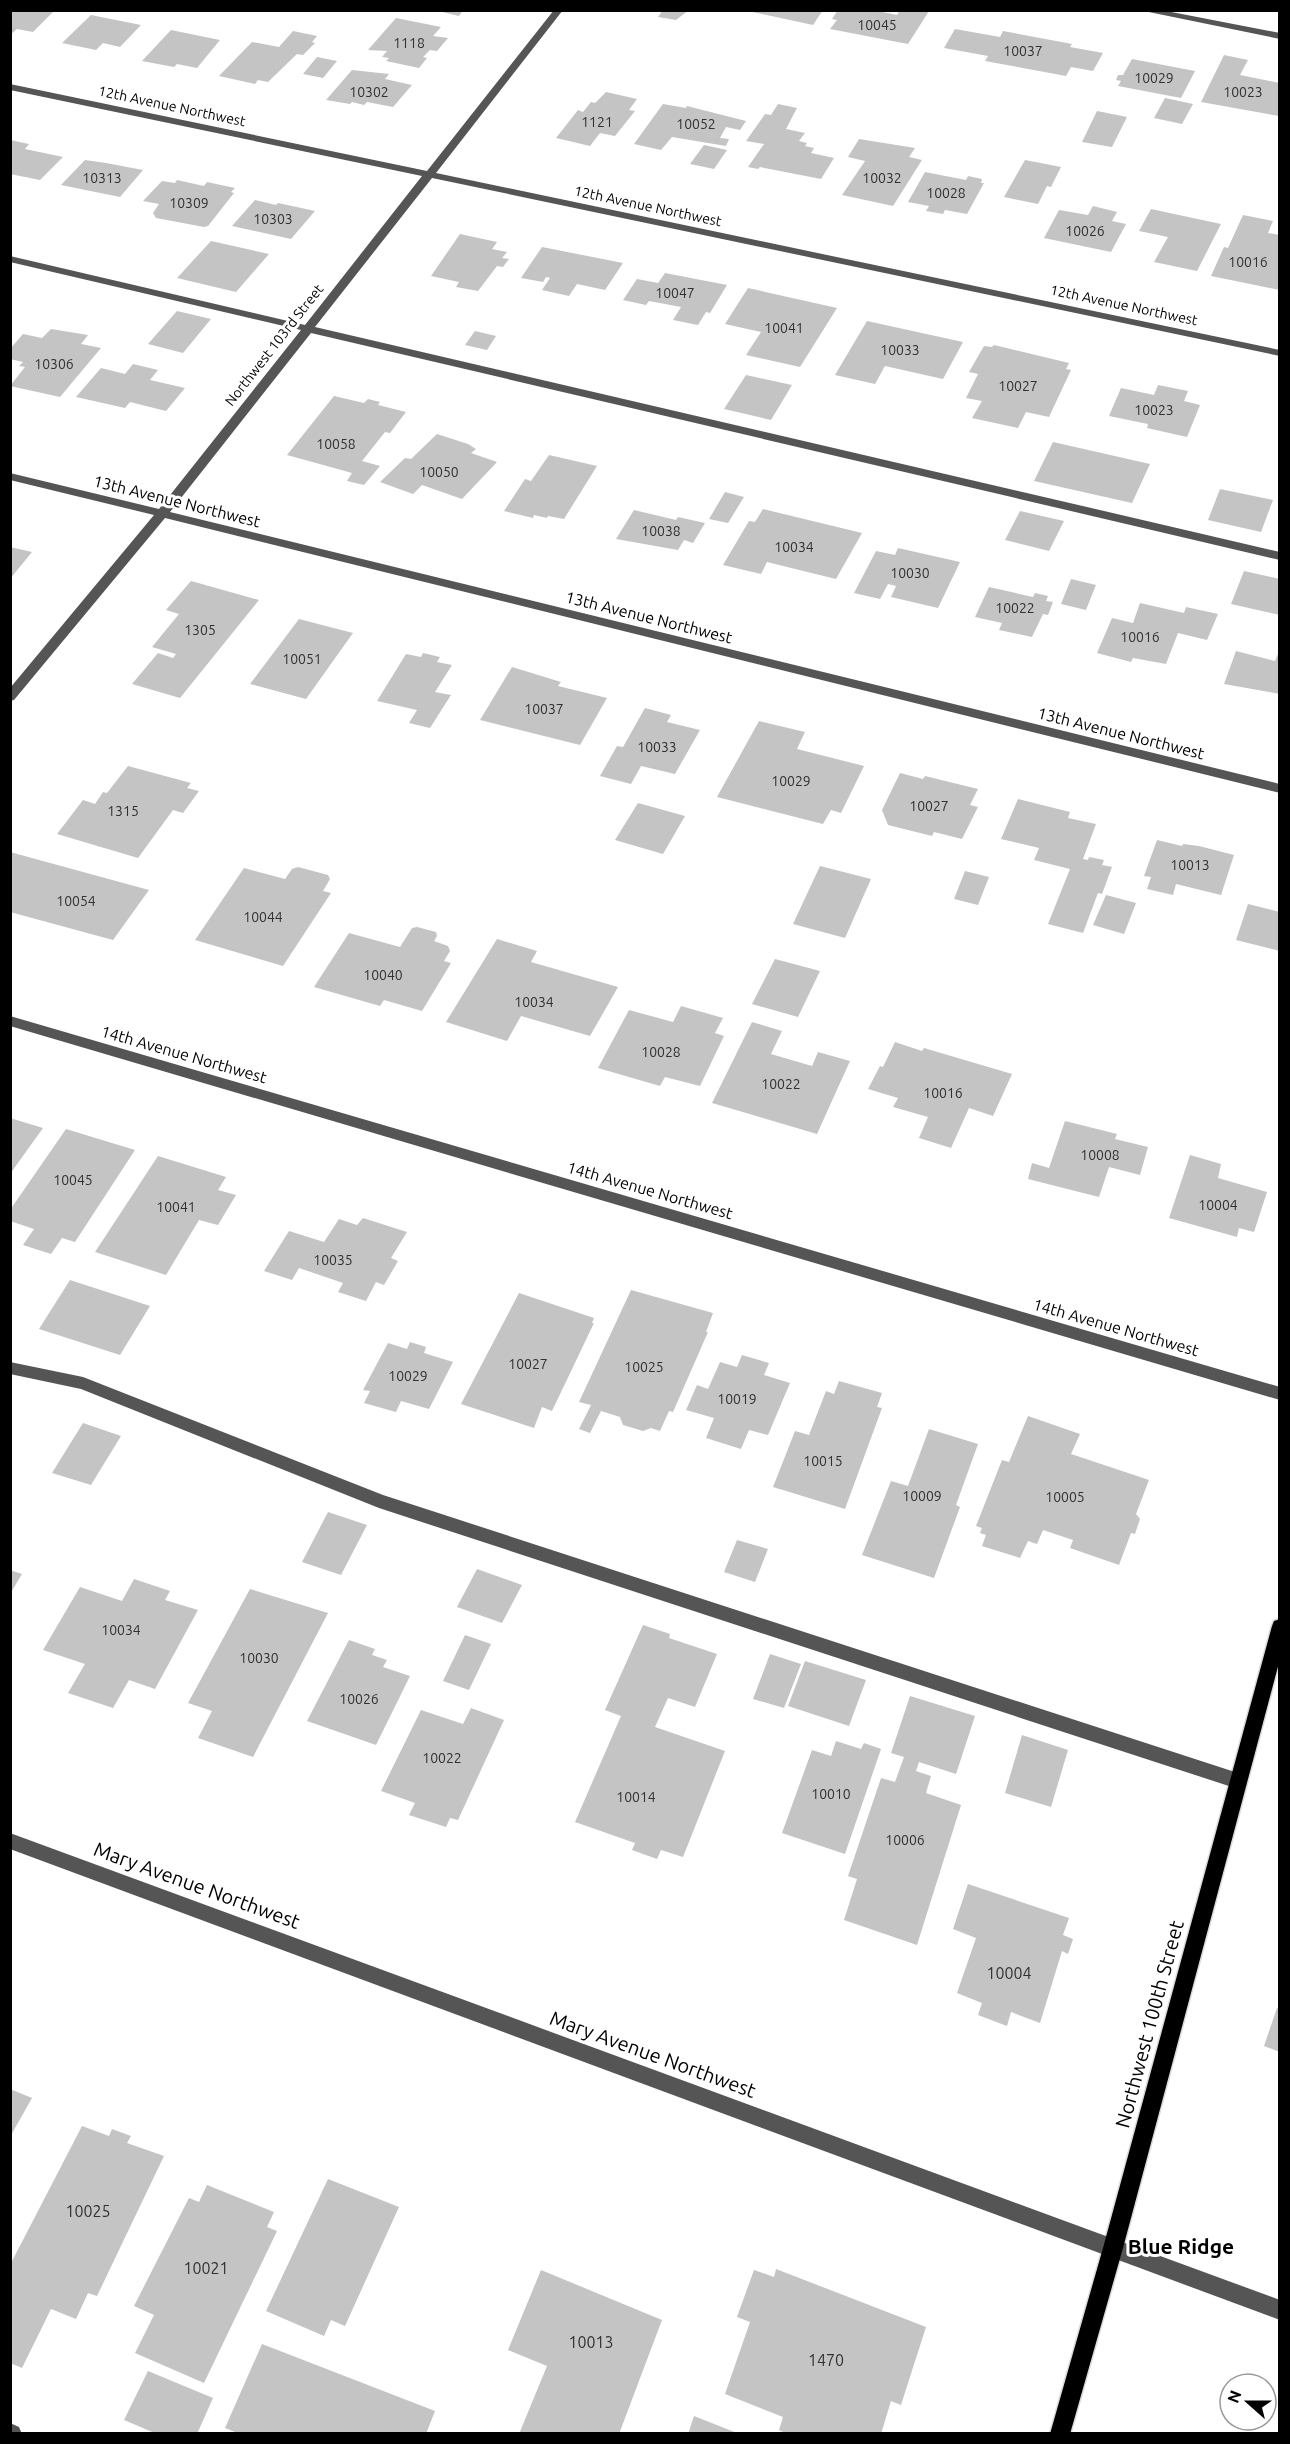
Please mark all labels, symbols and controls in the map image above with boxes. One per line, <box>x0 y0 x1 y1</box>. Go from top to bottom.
house number: 10045 <box>857 17 897 33</box>
house number: 1118 <box>393 35 425 51</box>
house number: 10037 <box>1003 43 1043 59</box>
house number: 10029 <box>1134 70 1174 86</box>
street label: 12th Avenue Northwest <box>97 83 248 130</box>
house number: 10302 <box>349 84 389 100</box>
house number: 10023 <box>1223 84 1263 100</box>
house number: 1121 <box>581 114 613 130</box>
house number: 10052 <box>676 116 716 132</box>
house number: 10313 <box>82 170 122 186</box>
house number: 10032 <box>862 170 902 186</box>
street label: 12th Avenue Northwest <box>573 183 724 230</box>
house number: 10028 <box>926 185 966 201</box>
house number: 10309 <box>169 195 209 211</box>
house number: 10303 <box>253 211 293 227</box>
house number: 10026 <box>1065 223 1105 239</box>
house number: 10016 <box>1228 254 1268 270</box>
street label: Northwest 103rd Street <box>222 281 327 409</box>
street label: 12th Avenue Northwest <box>1049 282 1200 329</box>
house number: 10047 <box>655 285 695 301</box>
house number: 10041 <box>764 320 804 336</box>
house number: 10033 <box>880 342 920 358</box>
house number: 10306 <box>34 356 74 372</box>
house number: 10027 <box>998 378 1038 394</box>
house number: 10023 <box>1134 402 1174 418</box>
house number: 10058 <box>316 436 356 452</box>
house number: 10050 <box>419 464 459 480</box>
street label: 13th Avenue Northwest <box>92 472 263 531</box>
house number: 10038 <box>641 523 681 539</box>
house number: 10034 <box>774 539 814 555</box>
house number: 10030 <box>890 565 930 581</box>
street label: 13th Avenue Northwest <box>564 588 735 647</box>
house number: 10022 <box>995 600 1035 616</box>
house number: 1305 <box>184 622 216 638</box>
house number: 10016 <box>1120 629 1160 645</box>
house number: 10051 <box>282 651 322 667</box>
house number: 10037 <box>524 701 564 717</box>
street label: 13th Avenue Northwest <box>1036 704 1207 763</box>
house number: 10033 <box>637 739 677 755</box>
house number: 10029 <box>771 773 811 789</box>
house number: 10027 <box>909 798 949 814</box>
house number: 1315 <box>107 803 139 819</box>
house number: 10013 <box>1170 857 1210 873</box>
house number: 10054 <box>56 893 96 909</box>
house number: 10044 <box>243 909 283 925</box>
house number: 10040 <box>363 967 403 983</box>
house number: 10034 <box>514 994 554 1010</box>
street label: 14th Avenue Northwest <box>99 1022 270 1086</box>
house number: 10028 <box>641 1044 681 1060</box>
house number: 10022 <box>761 1076 801 1092</box>
house number: 10016 <box>923 1085 963 1101</box>
house number: 10008 <box>1080 1147 1120 1163</box>
street label: 14th Avenue Northwest <box>565 1158 736 1222</box>
house number: 10045 <box>53 1172 93 1188</box>
house number: 10004 <box>1198 1197 1238 1213</box>
house number: 10041 <box>156 1199 196 1215</box>
house number: 10035 <box>313 1252 353 1268</box>
street label: 14th Avenue Northwest <box>1031 1295 1202 1359</box>
house number: 10027 <box>508 1356 548 1372</box>
house number: 10025 <box>624 1359 664 1375</box>
house number: 10029 <box>388 1368 428 1384</box>
house number: 10019 <box>717 1391 757 1407</box>
house number: 10015 <box>803 1453 843 1469</box>
house number: 10009 <box>902 1488 942 1504</box>
house number: 10005 <box>1045 1489 1085 1505</box>
house number: 10034 <box>101 1622 141 1638</box>
house number: 10030 <box>239 1650 279 1666</box>
house number: 10026 <box>339 1691 379 1707</box>
house number: 10022 <box>422 1750 462 1766</box>
house number: 10010 <box>811 1786 851 1802</box>
house number: 10014 <box>616 1789 656 1805</box>
house number: 10006 <box>885 1832 925 1848</box>
street label: Mary Avenue Northwest <box>91 1837 303 1933</box>
street label: Northwest 100th Street <box>1110 1918 1188 2130</box>
house number: 10004 <box>986 1964 1032 1982</box>
street label: Mary Avenue Northwest <box>547 2006 759 2102</box>
house number: 10025 <box>65 2202 111 2220</box>
district label: Blue Ridge <box>1128 2234 1234 2258</box>
house number: 10021 <box>183 2259 229 2277</box>
house number: 10013 <box>568 2333 614 2351</box>
house number: 1470 <box>808 2351 844 2369</box>
north arrow <box>1218 2372 1278 2432</box>
text: N <box>1223 2388 1245 2405</box>

